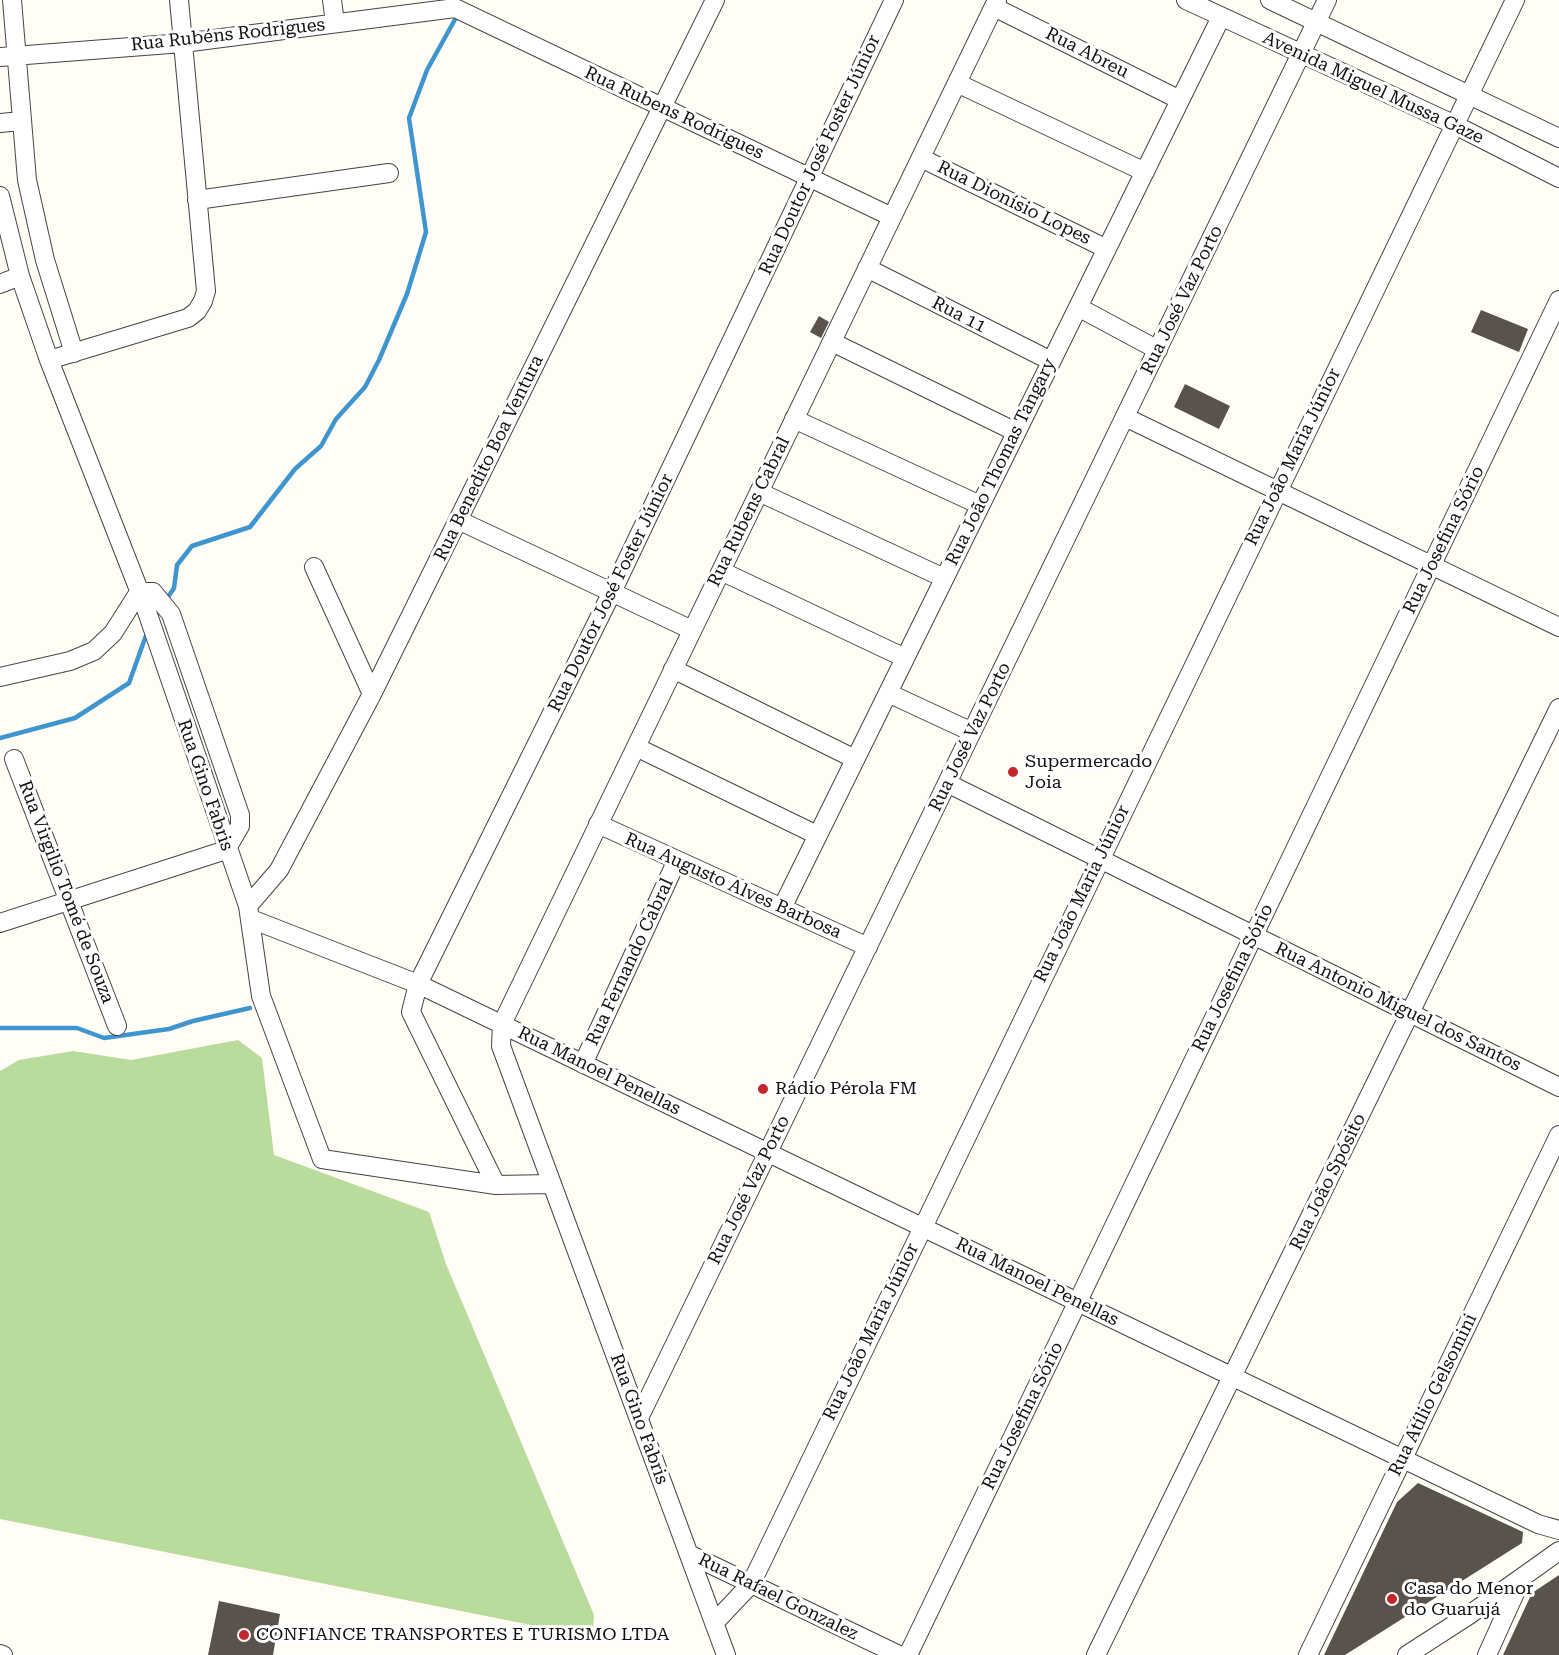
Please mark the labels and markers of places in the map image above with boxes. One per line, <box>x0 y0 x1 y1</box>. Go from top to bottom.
place label: Supermercado Joia <box>1025 751 1152 794</box>
marker: Supermercado Joia <box>1006 765 1020 779</box>
place label: Rádio Pérola FM <box>775 1078 917 1100</box>
marker: Rádio Pérola FM <box>756 1082 770 1096</box>
place label: Casa do Menor do Guarujá <box>1404 1578 1533 1620</box>
marker: Casa do Menor do Guarujá <box>1385 1592 1399 1606</box>
place label: CONFIANCE TRANSPORTES E TURISMO LTDA <box>256 1624 669 1646</box>
marker: CONFIANCE TRANSPORTES E TURISMO LTDA <box>237 1628 251 1642</box>

